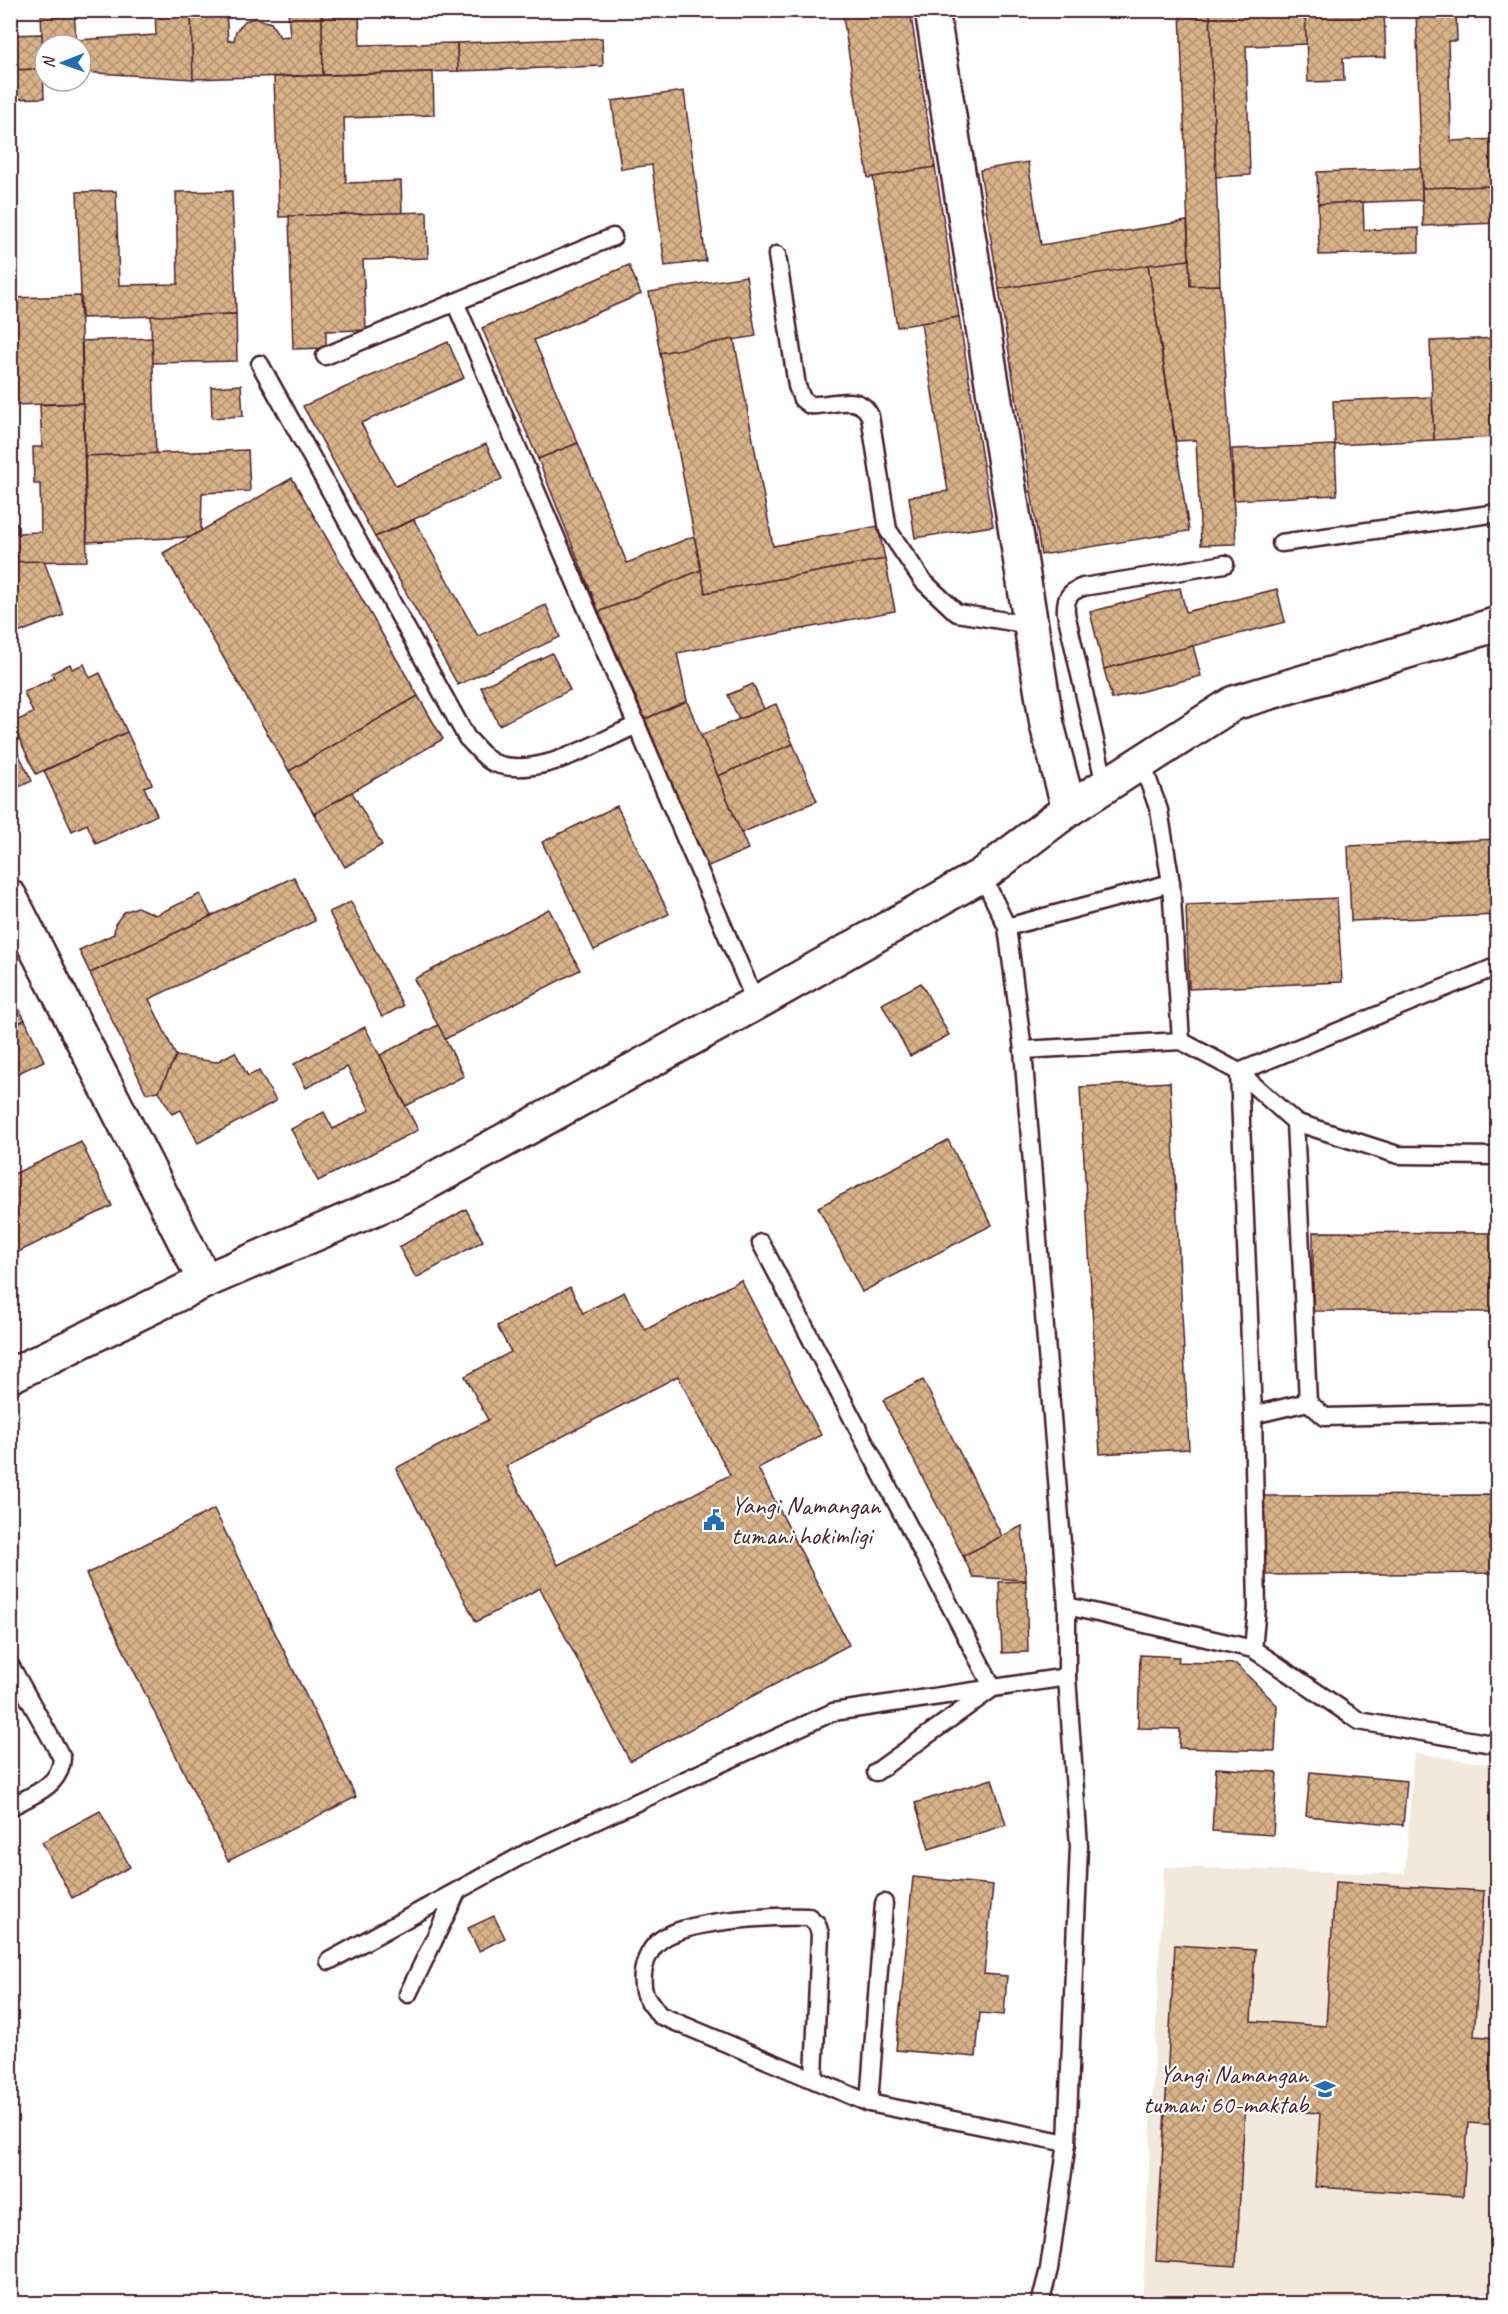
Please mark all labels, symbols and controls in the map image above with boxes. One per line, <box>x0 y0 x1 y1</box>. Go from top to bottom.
north arrow <box>33 33 93 93</box>
text: N <box>39 55 59 68</box>
place label: Yangi Namangan tumani hokimligi <box>731 1489 881 1552</box>
public building icon: Yangi Namangan tumani hokimligi <box>702 1508 726 1532</box>
place label: Yangi Namangan tumani 60-maktab <box>1143 2058 1310 2121</box>
school or university icon: Yangi Namangan tumani 60-maktab <box>1313 2077 1337 2101</box>

